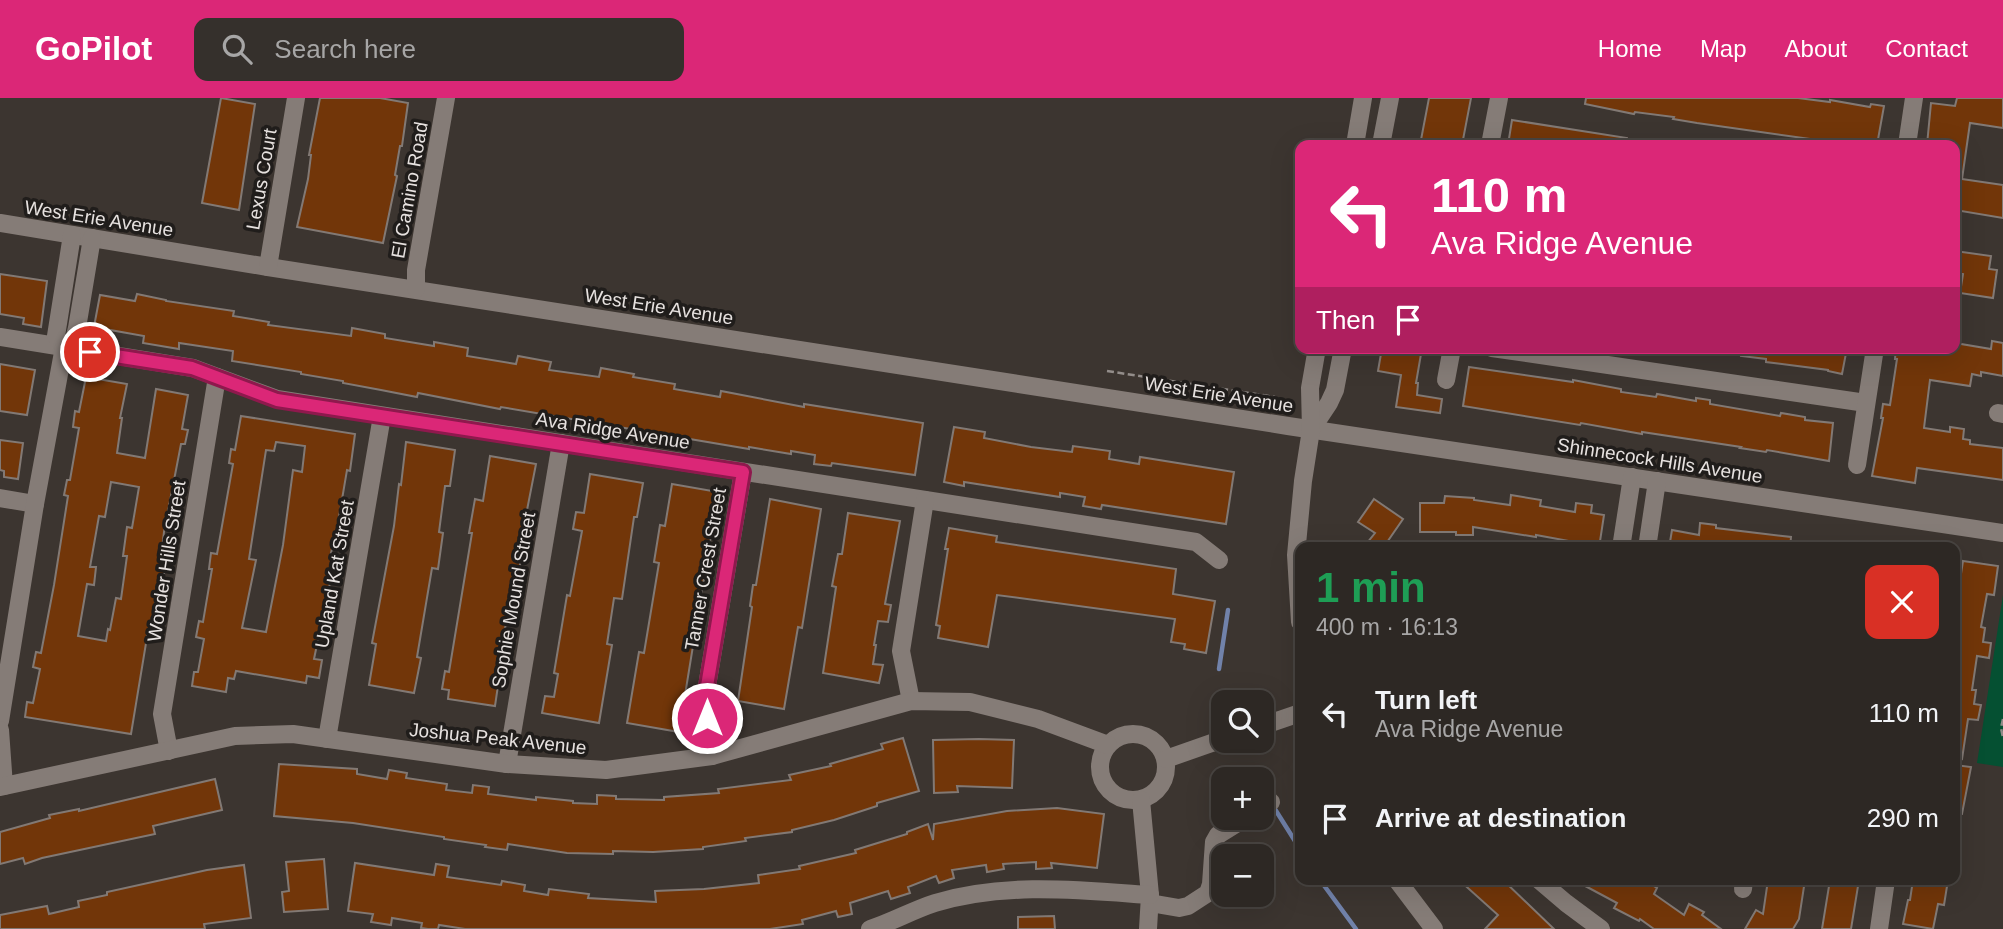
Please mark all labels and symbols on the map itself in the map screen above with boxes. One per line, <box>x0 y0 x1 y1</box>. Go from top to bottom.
street label: El Camino Road <box>387 120 432 260</box>
street label: Lexus Court <box>242 126 281 231</box>
street label: West Erie Avenue <box>23 196 175 241</box>
street label: West Erie Avenue <box>583 284 735 329</box>
pin <box>60 322 120 382</box>
street label: West Erie Avenue <box>1143 372 1295 417</box>
street label: Ava Ridge Avenue <box>534 408 691 453</box>
street label: Shinnecock Hills Avenue <box>1556 434 1764 487</box>
street label: Wonder Hills Street <box>143 478 190 643</box>
street label: Tanner Crest Street <box>681 485 730 652</box>
street label: Upland Kat Street <box>311 498 358 650</box>
street label: Sophie Mound Street <box>488 510 539 690</box>
position arrow <box>670 681 744 755</box>
street label: Joshua Peak Avenue <box>408 719 588 758</box>

